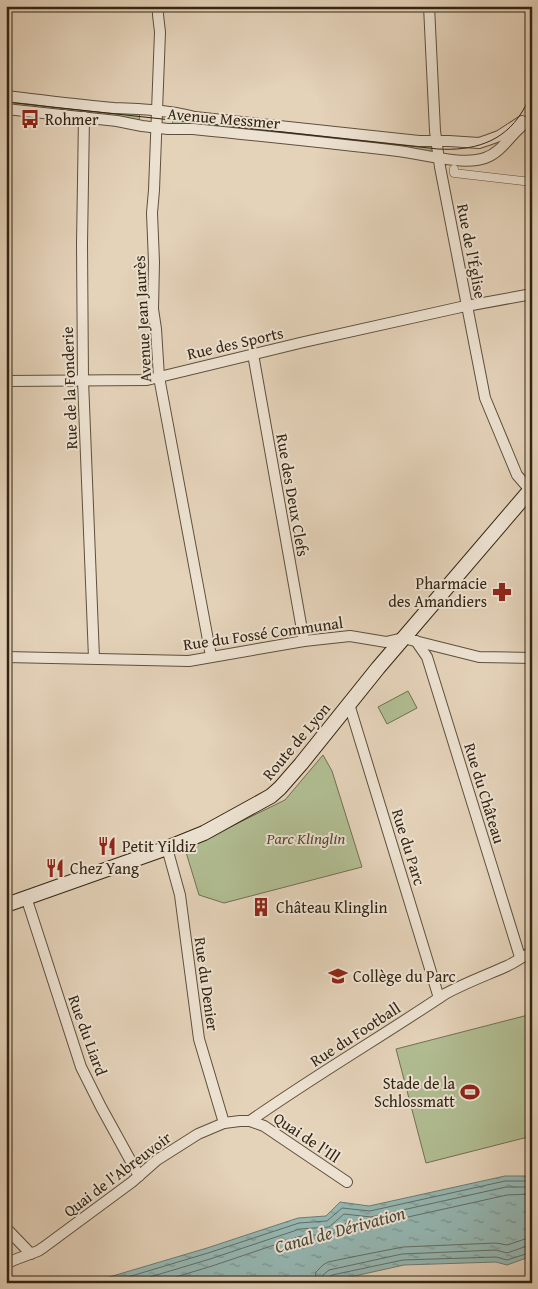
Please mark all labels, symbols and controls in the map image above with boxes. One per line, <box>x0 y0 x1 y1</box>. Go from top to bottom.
street label: Avenue Messmer <box>167 101 282 135</box>
place label: Rohmer <box>45 107 99 131</box>
bus stop icon: Rohmer <box>19 108 41 130</box>
street label: Rue de l'Église <box>451 202 493 300</box>
street label: Avenue Jean Jaurès <box>127 255 157 383</box>
street label: Rue des Sports <box>185 320 285 366</box>
street label: Rue de la Fonderie <box>55 326 83 450</box>
street label: Rue des Deux Clefs <box>270 432 316 558</box>
place label: Pharmacie des Amandiers <box>388 571 487 613</box>
pharmacy icon: Pharmacie des Amandiers <box>491 581 513 603</box>
street label: Rue du Fossé Communal <box>181 610 345 656</box>
street label: Route de Lyon <box>256 697 336 785</box>
street label: Rue du Château <box>458 740 512 847</box>
street label: Rue du Parc <box>386 806 432 888</box>
park label: Parc Klinglin <box>266 826 345 850</box>
place label: Petit Yildiz <box>122 834 196 858</box>
restaurant icon: Petit Yildiz <box>96 835 118 857</box>
place label: Chez Yang <box>70 856 139 880</box>
restaurant icon: Chez Yang <box>44 857 66 879</box>
place label: Château Klinglin <box>276 895 388 919</box>
building icon: Château Klinglin <box>250 896 272 918</box>
street label: Rue du Denier <box>189 936 226 1033</box>
place label: Collège du Parc <box>353 964 456 988</box>
school or university icon: Collège du Parc <box>327 965 349 987</box>
street label: Rue du Liard <box>62 991 114 1079</box>
street label: Rue du Football <box>305 995 405 1072</box>
place label: Stade de la Schlossmatt <box>374 1071 455 1113</box>
sports icon: Stade de la Schlossmatt <box>459 1081 481 1103</box>
street label: Quai de l'Ill <box>269 1106 346 1168</box>
street label: Quai de l'Abreuvoir <box>58 1125 176 1223</box>
water label: Canal de Dérivation <box>272 1199 408 1260</box>

